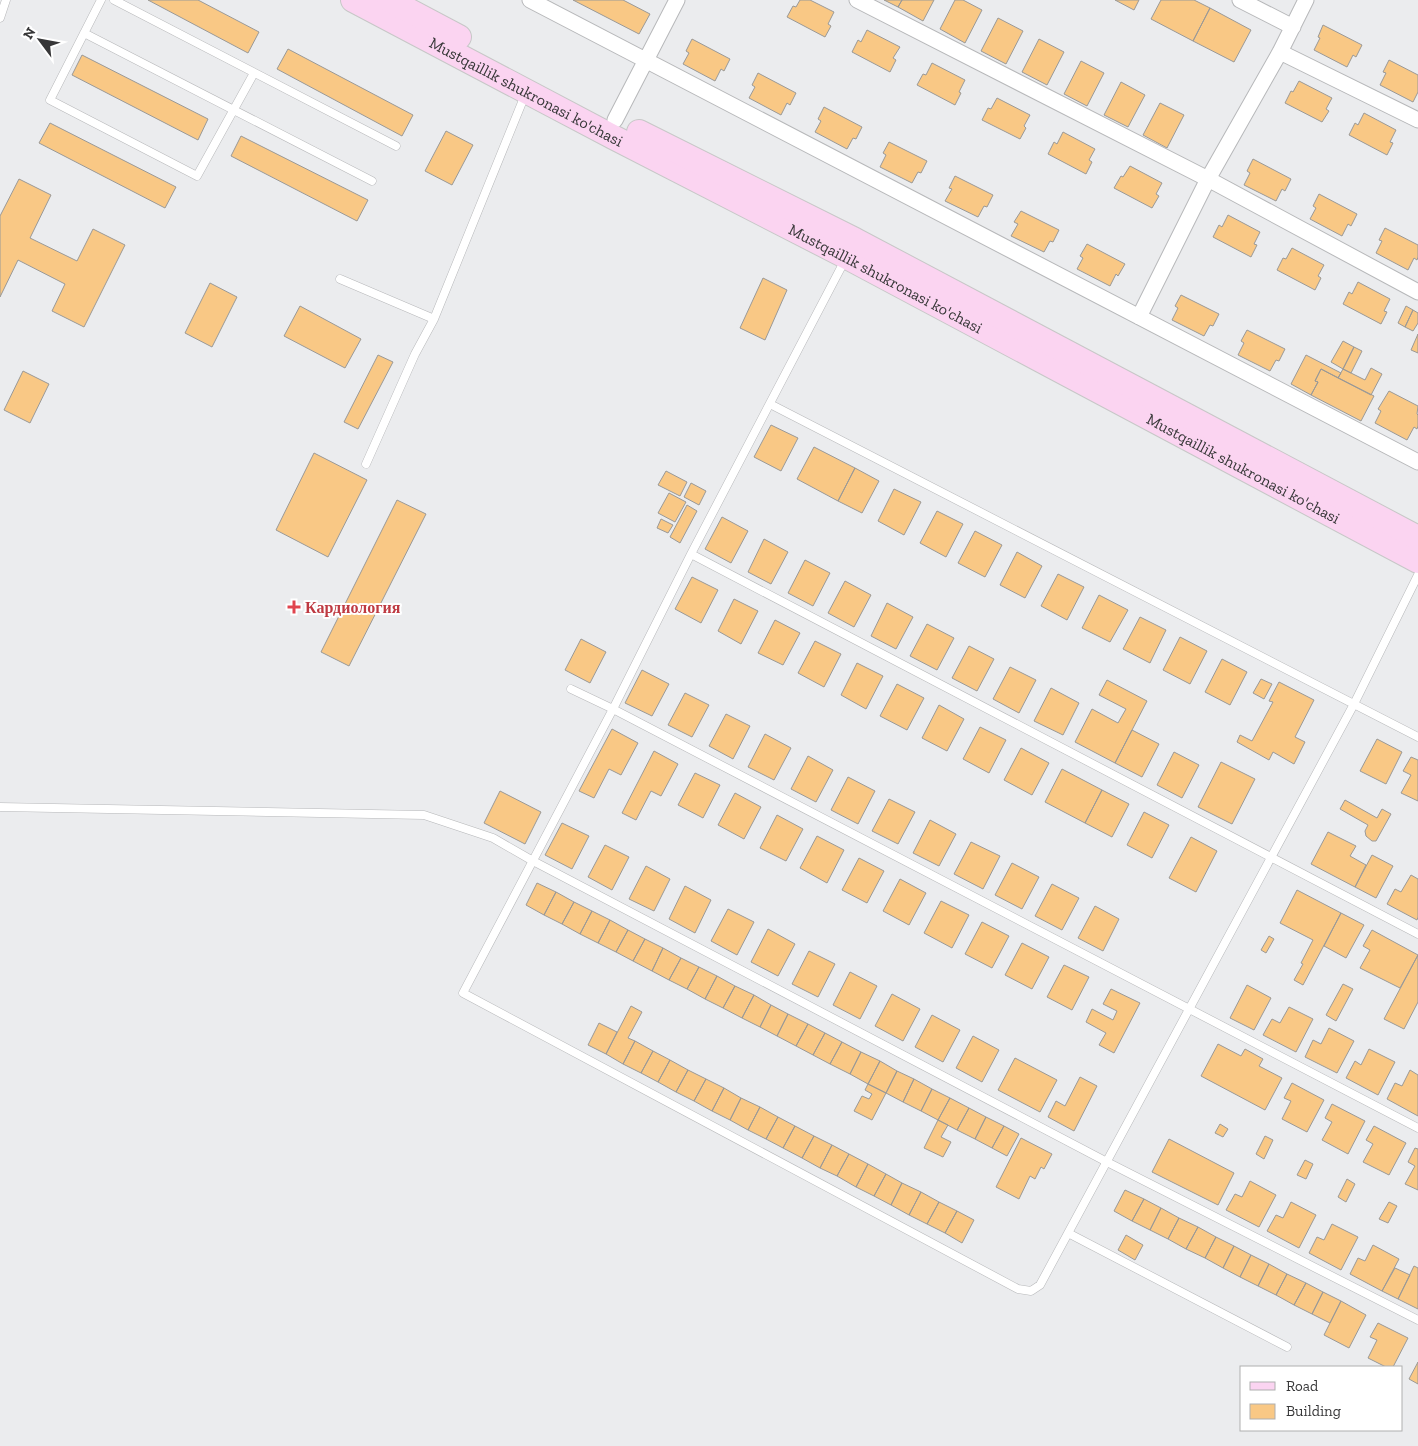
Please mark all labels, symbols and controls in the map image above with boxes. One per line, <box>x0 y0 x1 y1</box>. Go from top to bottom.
north arrow <box>15 15 65 65</box>
text: N <box>19 24 40 42</box>
street label: Mustqaillik shukronasi ko'chasi <box>426 33 627 151</box>
street label: Mustqaillik shukronasi ko'chasi <box>785 220 986 338</box>
street label: Mustqaillik shukronasi ko'chasi <box>1143 409 1344 528</box>
place label: Кардиология <box>305 598 401 617</box>
marker: Кардиология <box>287 600 301 614</box>
legend <box>1240 1366 1403 1431</box>
text: Road <box>1286 1377 1319 1395</box>
text: Building <box>1286 1402 1341 1420</box>

